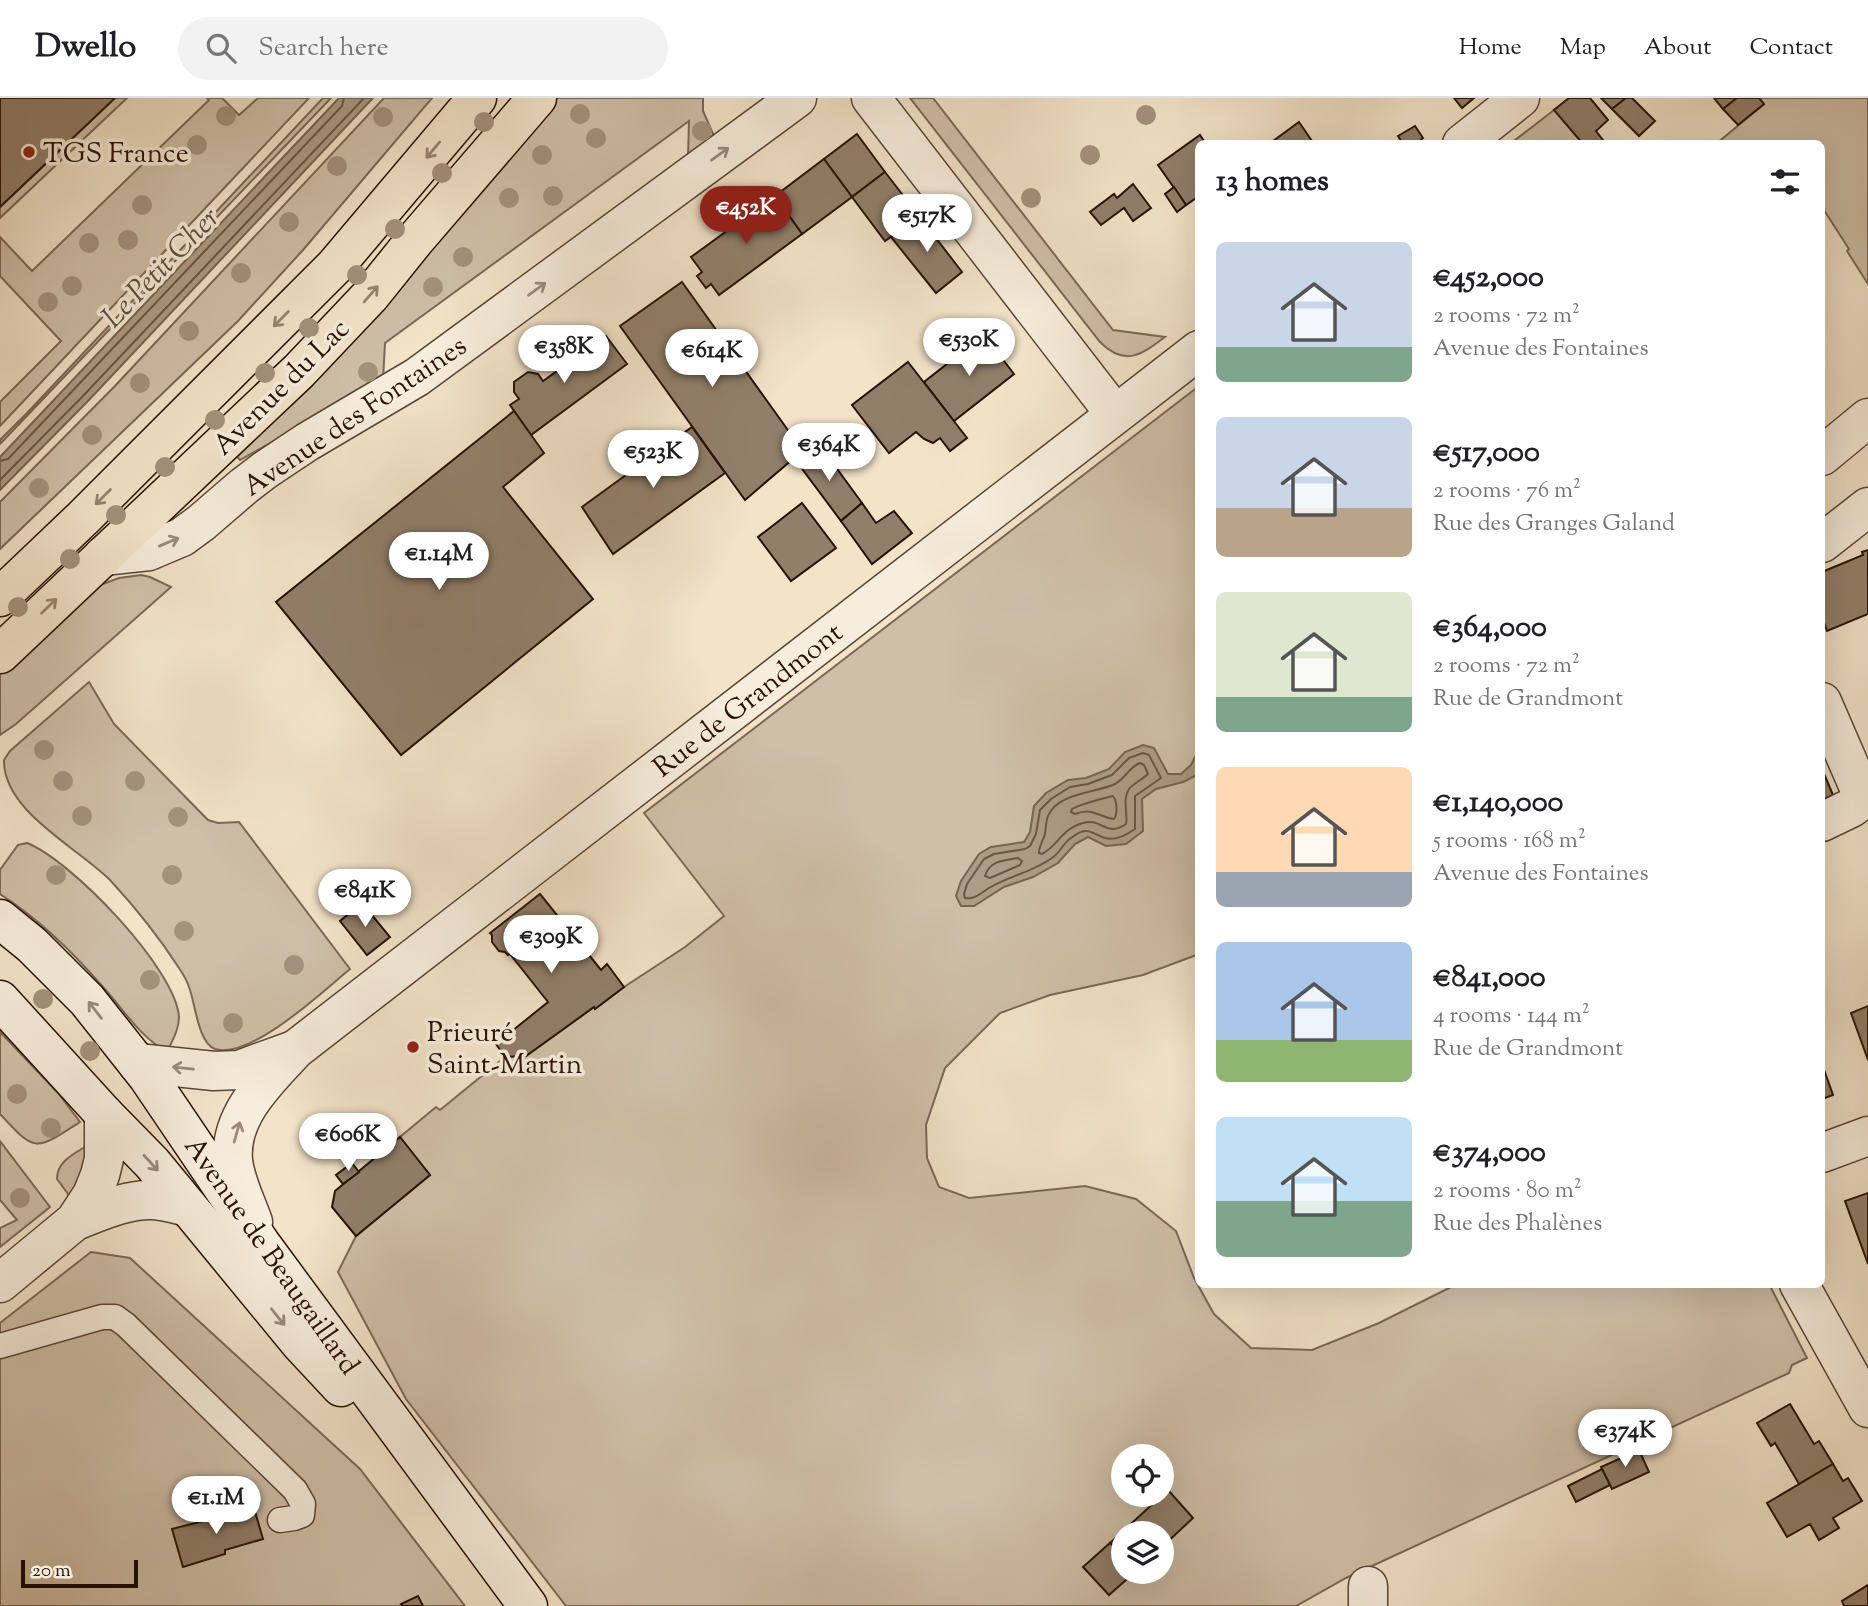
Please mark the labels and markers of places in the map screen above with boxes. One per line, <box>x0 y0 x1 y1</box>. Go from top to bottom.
place label: TGS France <box>43 135 189 175</box>
marker: TGS France <box>21 144 37 160</box>
pin: €452K <box>697 186 795 246</box>
pin: €517K <box>878 194 976 254</box>
pin: €530K <box>920 318 1018 378</box>
pin: €358K <box>515 326 613 385</box>
pin: €614K <box>663 330 761 389</box>
pin: €364K <box>780 424 878 483</box>
pin: €523K <box>604 430 702 490</box>
pin: €1.14M <box>382 532 496 592</box>
pin: €841K <box>316 870 414 929</box>
pin: €309K <box>502 916 600 975</box>
place label: Prieuré Saint-Martin <box>427 1014 582 1086</box>
marker: Prieuré Saint-Martin <box>405 1039 421 1055</box>
pin: €606K <box>299 1114 397 1173</box>
pin: €374K <box>1576 1410 1674 1469</box>
pin: €1.1M <box>167 1476 265 1536</box>

